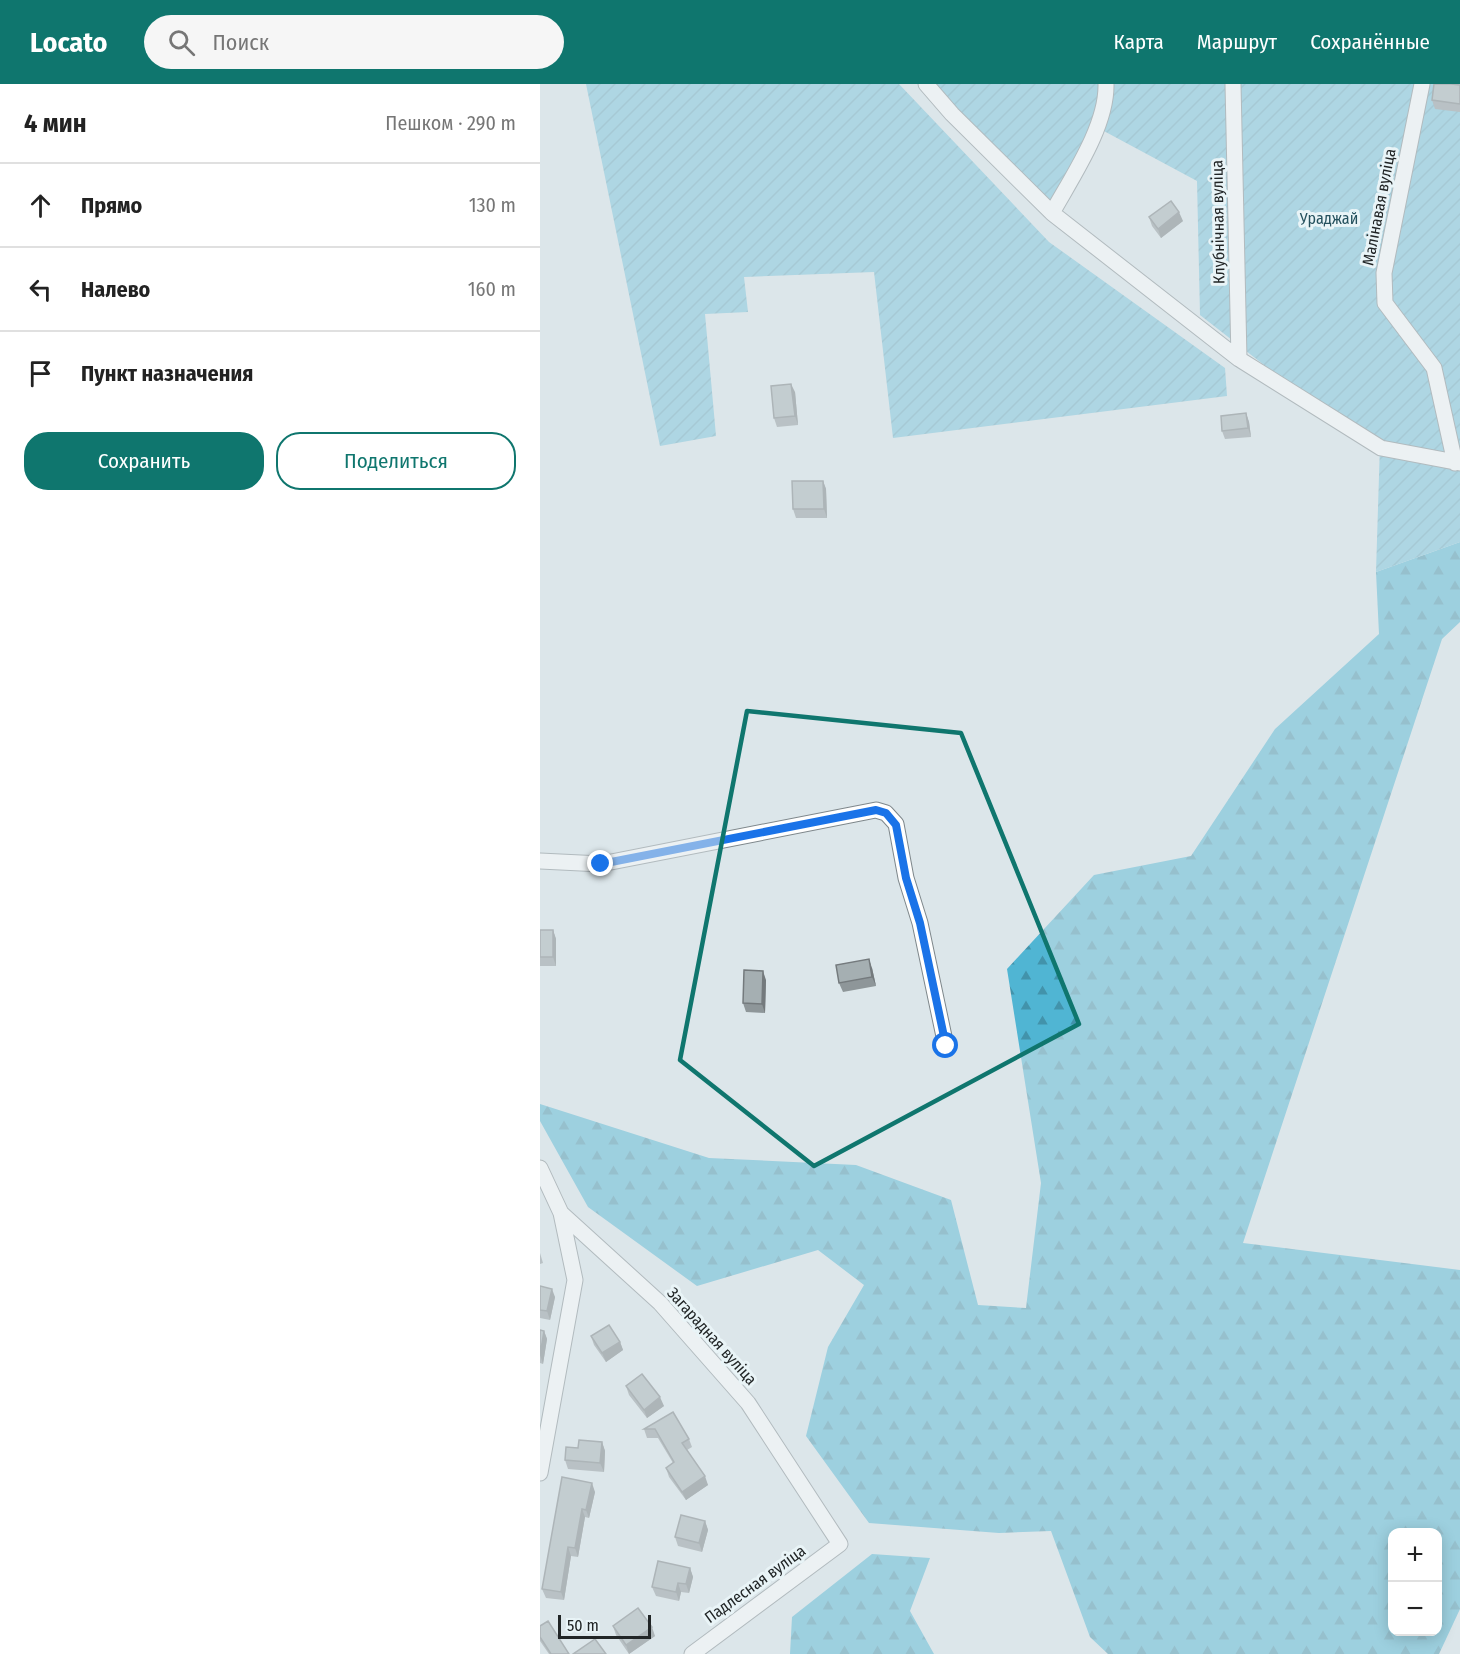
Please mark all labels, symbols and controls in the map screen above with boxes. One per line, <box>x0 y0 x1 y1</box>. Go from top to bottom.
search box <box>144 15 564 69</box>
text: Locato <box>30 26 108 59</box>
icon: search <box>165 26 198 59</box>
text: Поиск <box>213 29 269 56</box>
text: Карта <box>1114 29 1164 55</box>
text: Маршрут <box>1197 29 1277 55</box>
text: Сохранённые <box>1310 29 1430 55</box>
text: 4 мин <box>24 108 86 139</box>
text: Пешком · 290 m <box>385 111 516 135</box>
street label: Малінавая вуліца <box>1358 147 1400 267</box>
street label: Клубнічная вуліца <box>1207 160 1229 284</box>
icon: ahead <box>24 189 57 222</box>
text: Прямо <box>81 192 142 219</box>
text: 130 m <box>469 193 516 217</box>
park label: Ураджай <box>1299 209 1358 228</box>
icon: left <box>24 273 57 306</box>
text: Налево <box>81 276 150 303</box>
text: 160 m <box>468 277 516 301</box>
icon: arrive <box>24 357 57 390</box>
text: Пункт назначения <box>81 360 253 387</box>
button: Сохранить <box>24 432 264 490</box>
button: Поделиться <box>276 432 516 490</box>
route end <box>587 850 613 876</box>
route start <box>932 1032 958 1058</box>
street label: Загарадная вуліца <box>663 1283 761 1389</box>
map controls <box>1388 1528 1442 1636</box>
button: + <box>1388 1528 1442 1582</box>
street label: Падлесная вуліца <box>701 1541 809 1627</box>
button: − <box>1388 1582 1442 1636</box>
scale bar <box>558 1612 651 1640</box>
text: 50 m <box>567 1616 599 1635</box>

